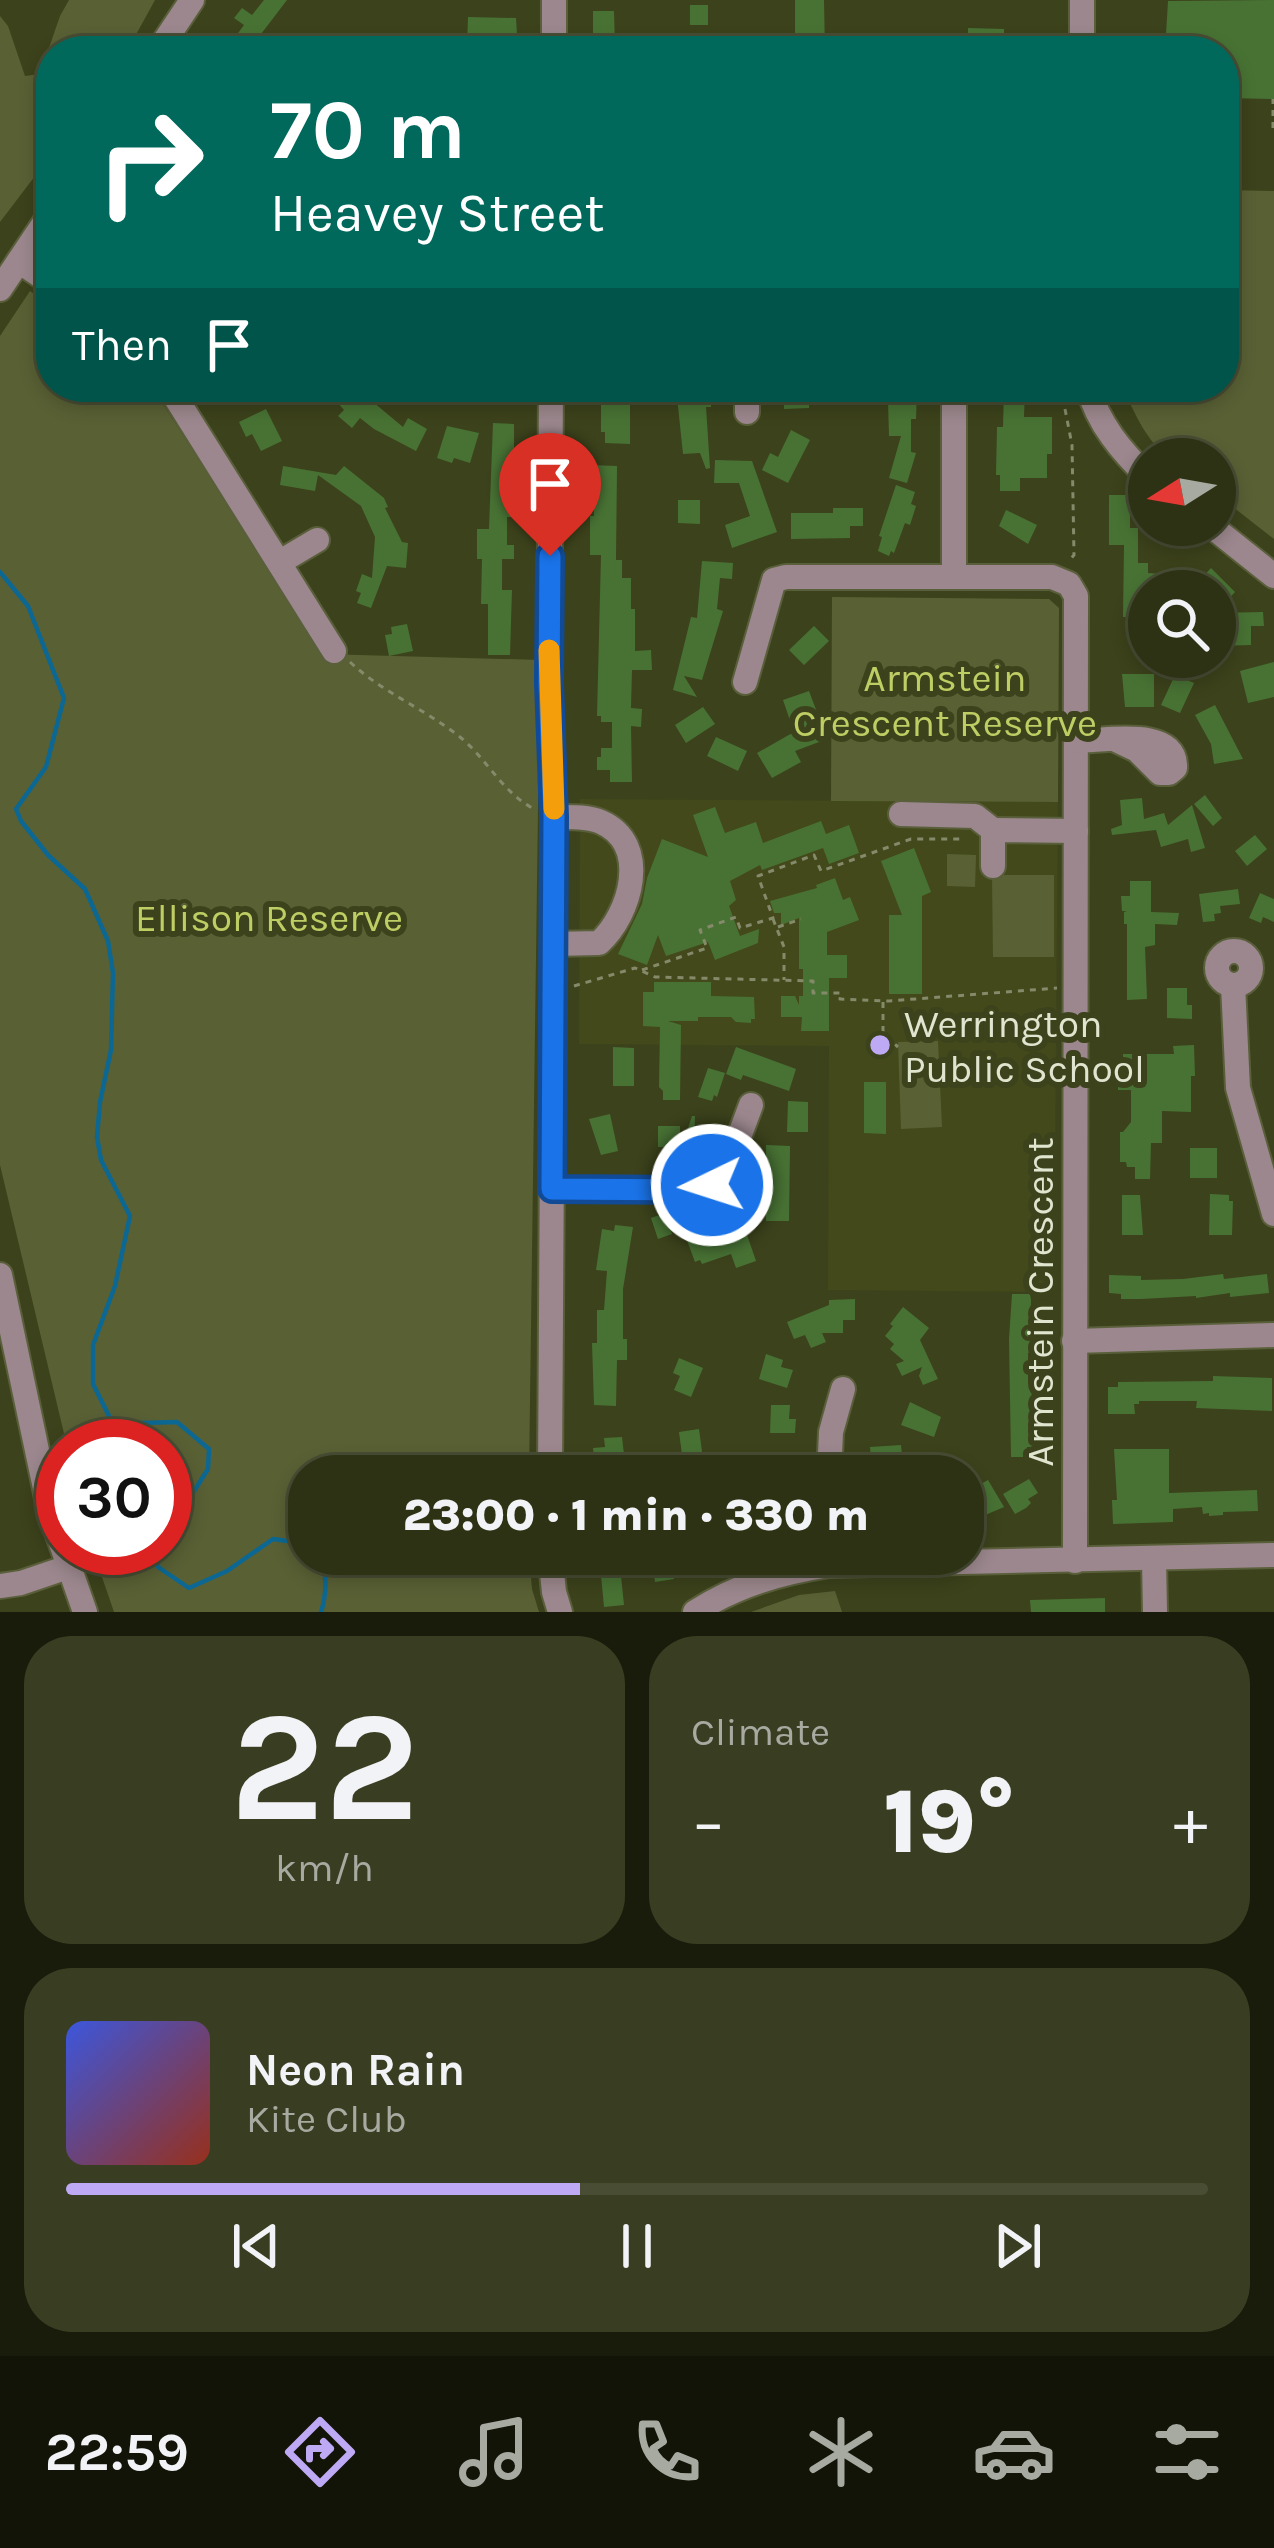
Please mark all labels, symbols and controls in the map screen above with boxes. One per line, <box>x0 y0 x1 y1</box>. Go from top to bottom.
text: 70 m <box>270 81 466 179</box>
icon: right <box>72 84 228 240</box>
text: Heavey Street <box>270 181 605 245</box>
icon: arrive <box>196 312 262 378</box>
text: Then <box>72 319 172 371</box>
pin <box>499 433 601 556</box>
north arrow <box>1128 438 1236 546</box>
map controls <box>1128 438 1236 678</box>
icon: arrive <box>517 451 583 517</box>
button: search <box>1128 570 1236 678</box>
park label: Armstein Crescent Reserve <box>793 655 1097 746</box>
park label: Ellison Reserve <box>135 895 403 941</box>
place label: Werrington Public School <box>904 1001 1145 1092</box>
marker: Werrington Public School <box>867 1032 893 1058</box>
position arrow <box>649 1122 775 1248</box>
street label: Armstein Crescent <box>1017 1137 1063 1467</box>
speed limit sign: 30 <box>36 1419 192 1575</box>
text: 23:00 · 1 min · 330 m <box>403 1489 869 1541</box>
text: 22 <box>230 1676 419 1858</box>
text: Climate <box>691 1709 830 1755</box>
text: 19° <box>884 1769 1015 1875</box>
text: − <box>691 1783 726 1861</box>
text: + <box>1173 1783 1208 1861</box>
text: km/h <box>275 1845 374 1891</box>
text: Neon Rain <box>246 2044 465 2096</box>
text: Kite Club <box>246 2096 407 2142</box>
icon: previous <box>223 2213 289 2279</box>
icon: pause <box>604 2213 670 2279</box>
icon: next <box>985 2213 1051 2279</box>
icon: directions <box>278 2410 362 2494</box>
icon: music <box>452 2410 536 2494</box>
icon: phone <box>625 2410 709 2494</box>
icon: climate <box>799 2410 883 2494</box>
icon: car <box>972 2410 1056 2494</box>
icon: filters <box>1145 2410 1229 2494</box>
text: 22:59 <box>45 2420 189 2484</box>

